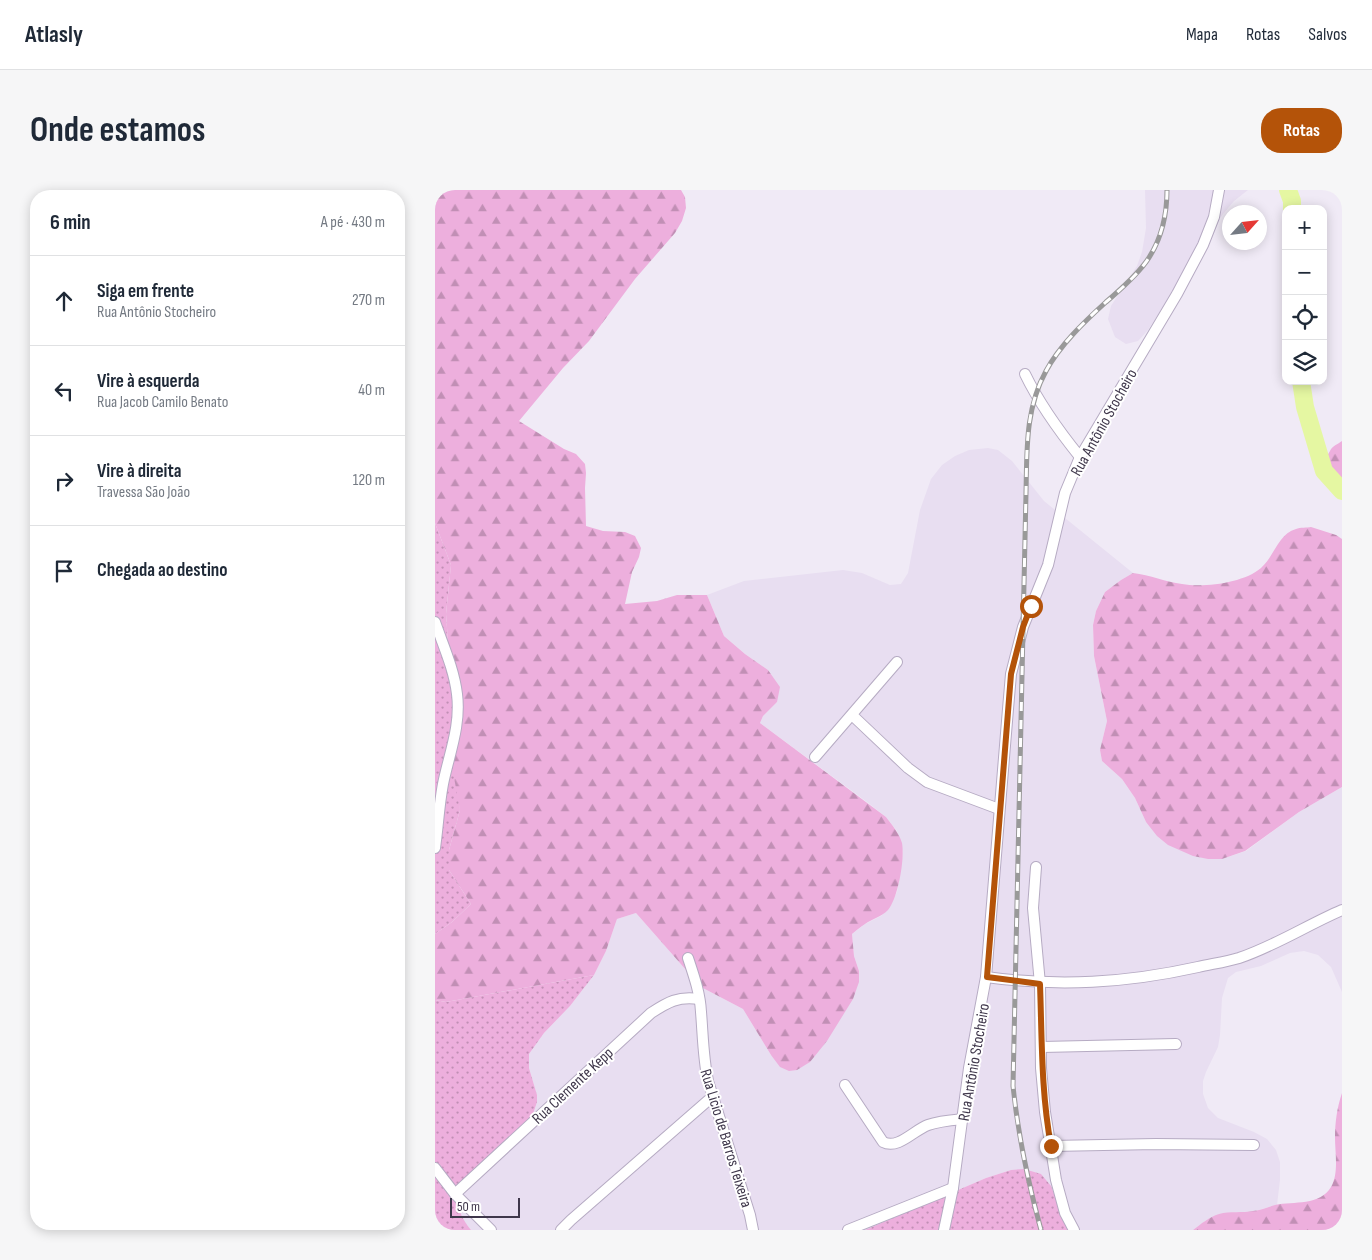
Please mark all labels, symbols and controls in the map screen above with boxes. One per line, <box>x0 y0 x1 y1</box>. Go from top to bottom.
text: Atlasly <box>25 20 83 49</box>
text: Mapa <box>1186 24 1218 45</box>
text: Rotas <box>1246 24 1280 45</box>
text: Salvos <box>1308 24 1347 45</box>
button: Rotas <box>1261 108 1342 153</box>
text: Onde estamos <box>30 109 206 152</box>
north arrow <box>1222 205 1267 250</box>
map controls <box>1282 205 1327 385</box>
button: + <box>1282 205 1327 250</box>
text: 6 min <box>50 210 91 235</box>
text: A pé · 430 m <box>321 213 385 232</box>
button: − <box>1282 250 1327 295</box>
text: Siga em frente <box>97 280 194 303</box>
icon: ahead <box>50 287 78 315</box>
text: 270 m <box>352 291 385 310</box>
button: locate <box>1282 295 1327 340</box>
text: Rua Antônio Stocheiro <box>97 303 216 322</box>
button: layers <box>1282 340 1327 385</box>
street label: Rua Antônio Stocheiro <box>1067 366 1142 479</box>
text: Vire à esquerda <box>97 370 199 393</box>
icon: left <box>50 377 78 405</box>
text: 40 m <box>358 381 385 400</box>
text: Rua Jacob Camilo Benato <box>97 393 228 412</box>
text: Vire à direita <box>97 460 181 483</box>
icon: right <box>50 467 78 495</box>
text: 120 m <box>353 471 385 490</box>
text: Travessa São João <box>97 483 190 502</box>
icon: arrive <box>50 557 78 585</box>
text: Chegada ao destino <box>97 559 227 582</box>
route start <box>1020 595 1043 618</box>
street label: Rua Antônio Stocheiro <box>955 1002 994 1123</box>
street label: Rua Clemente Kepp <box>529 1044 618 1129</box>
street label: Rua Licio de Barros Teixeira <box>695 1067 756 1210</box>
route end <box>1040 1135 1063 1158</box>
scale bar <box>450 1195 520 1218</box>
text: 50 m <box>457 1198 480 1215</box>

